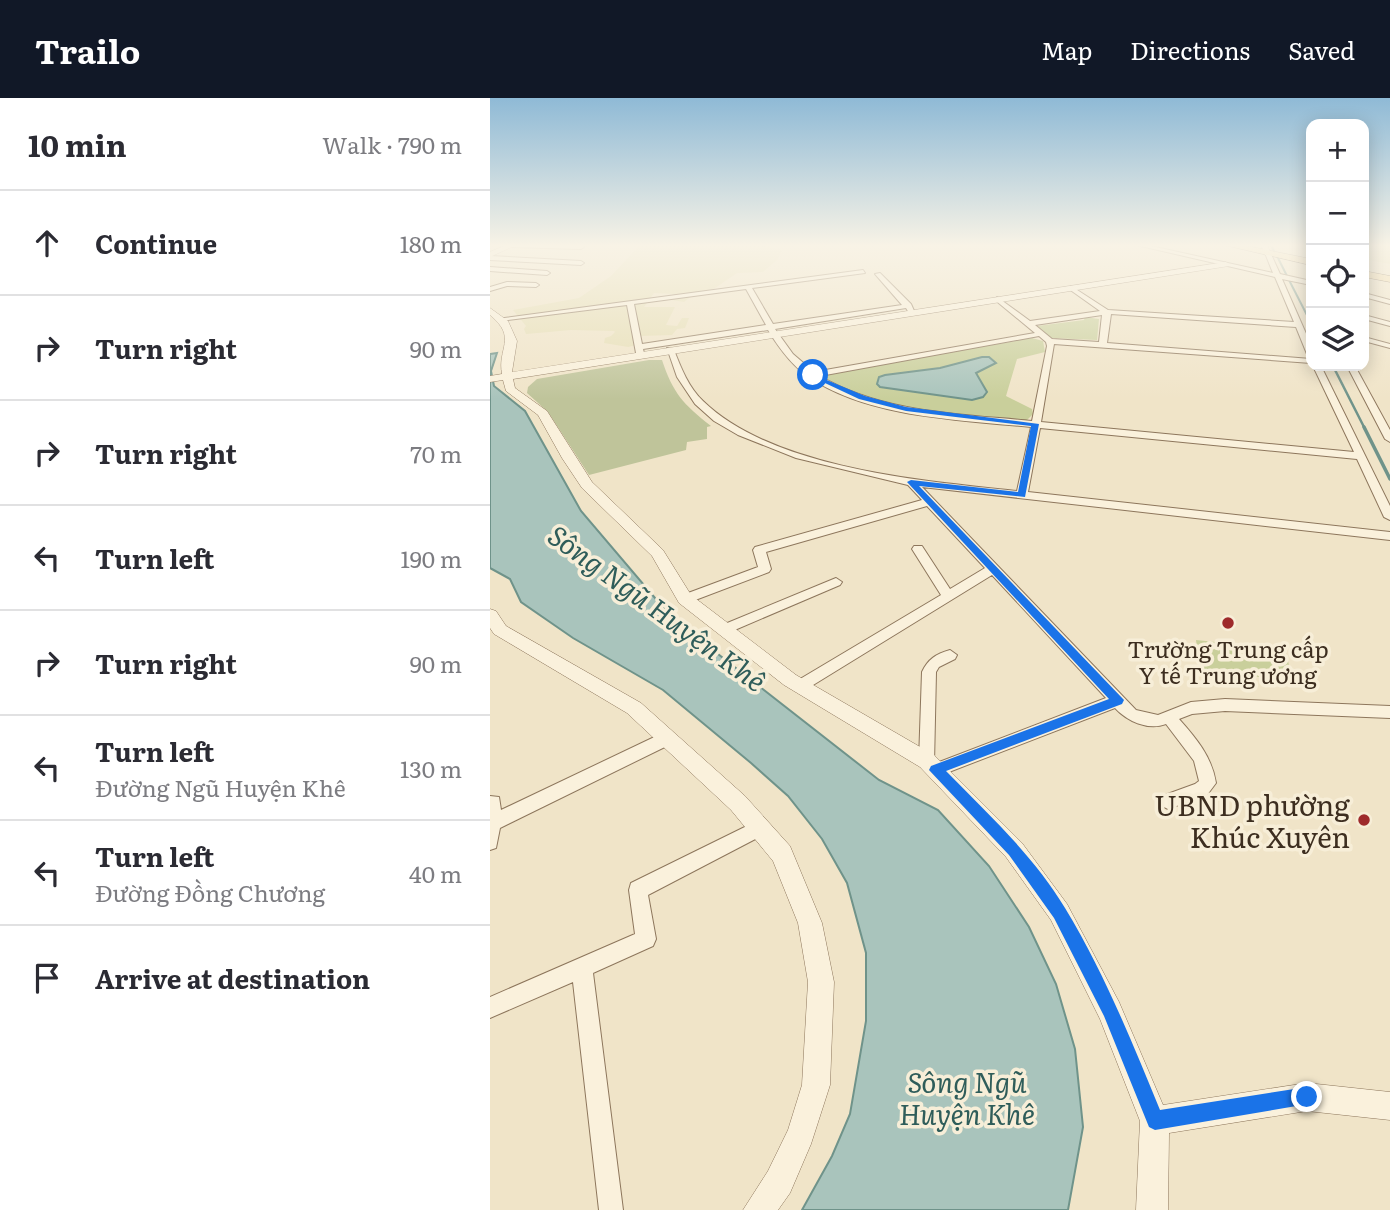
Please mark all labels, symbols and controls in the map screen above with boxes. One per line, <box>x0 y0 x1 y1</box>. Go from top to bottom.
text: Trailo <box>35 25 140 74</box>
text: Map <box>1041 32 1092 67</box>
text: Directions <box>1130 32 1250 67</box>
text: Saved <box>1288 32 1355 67</box>
map controls <box>1306 119 1369 371</box>
button: + <box>1306 119 1369 182</box>
text: 10 min <box>28 122 127 166</box>
text: Walk · 790 m <box>322 127 462 161</box>
button: − <box>1306 182 1369 245</box>
text: Continue <box>95 223 217 262</box>
icon: ahead <box>28 224 66 262</box>
text: 180 m <box>400 226 462 260</box>
button: locate <box>1306 245 1369 308</box>
button: layers <box>1306 308 1369 371</box>
text: Turn right <box>95 328 237 367</box>
icon: right <box>28 329 66 367</box>
text: 90 m <box>410 331 462 365</box>
route start <box>797 359 828 390</box>
text: Turn right <box>95 433 237 472</box>
icon: right <box>28 434 66 472</box>
text: 70 m <box>410 436 462 470</box>
water label: Sông Ngũ Huyện Khê <box>540 513 776 701</box>
text: Turn left <box>95 538 214 577</box>
icon: left <box>28 539 66 577</box>
text: 190 m <box>400 541 462 575</box>
marker: Trường Trung cấp Y tế Trung ương <box>1220 615 1236 631</box>
place label: Trường Trung cấp Y tế Trung ương <box>1127 631 1329 691</box>
text: Turn right <box>95 643 237 682</box>
icon: right <box>28 644 66 682</box>
text: 90 m <box>410 646 462 680</box>
text: Turn left <box>95 731 214 770</box>
icon: left <box>28 749 66 787</box>
text: 130 m <box>400 751 462 785</box>
text: Đường Ngũ Huyện Khê <box>95 770 346 804</box>
place label: UBND phường Khúc Xuyên <box>1154 783 1350 857</box>
marker: UBND phường Khúc Xuyên <box>1356 812 1372 828</box>
text: Turn left <box>95 836 214 875</box>
icon: left <box>28 854 66 892</box>
text: 40 m <box>409 856 462 890</box>
text: Đường Đồng Chương <box>95 875 325 909</box>
text: Arrive at destination <box>95 958 370 997</box>
icon: arrive <box>28 959 66 997</box>
water label: Sông Ngũ Huyện Khê <box>899 1060 1035 1134</box>
route end <box>1291 1081 1322 1112</box>

